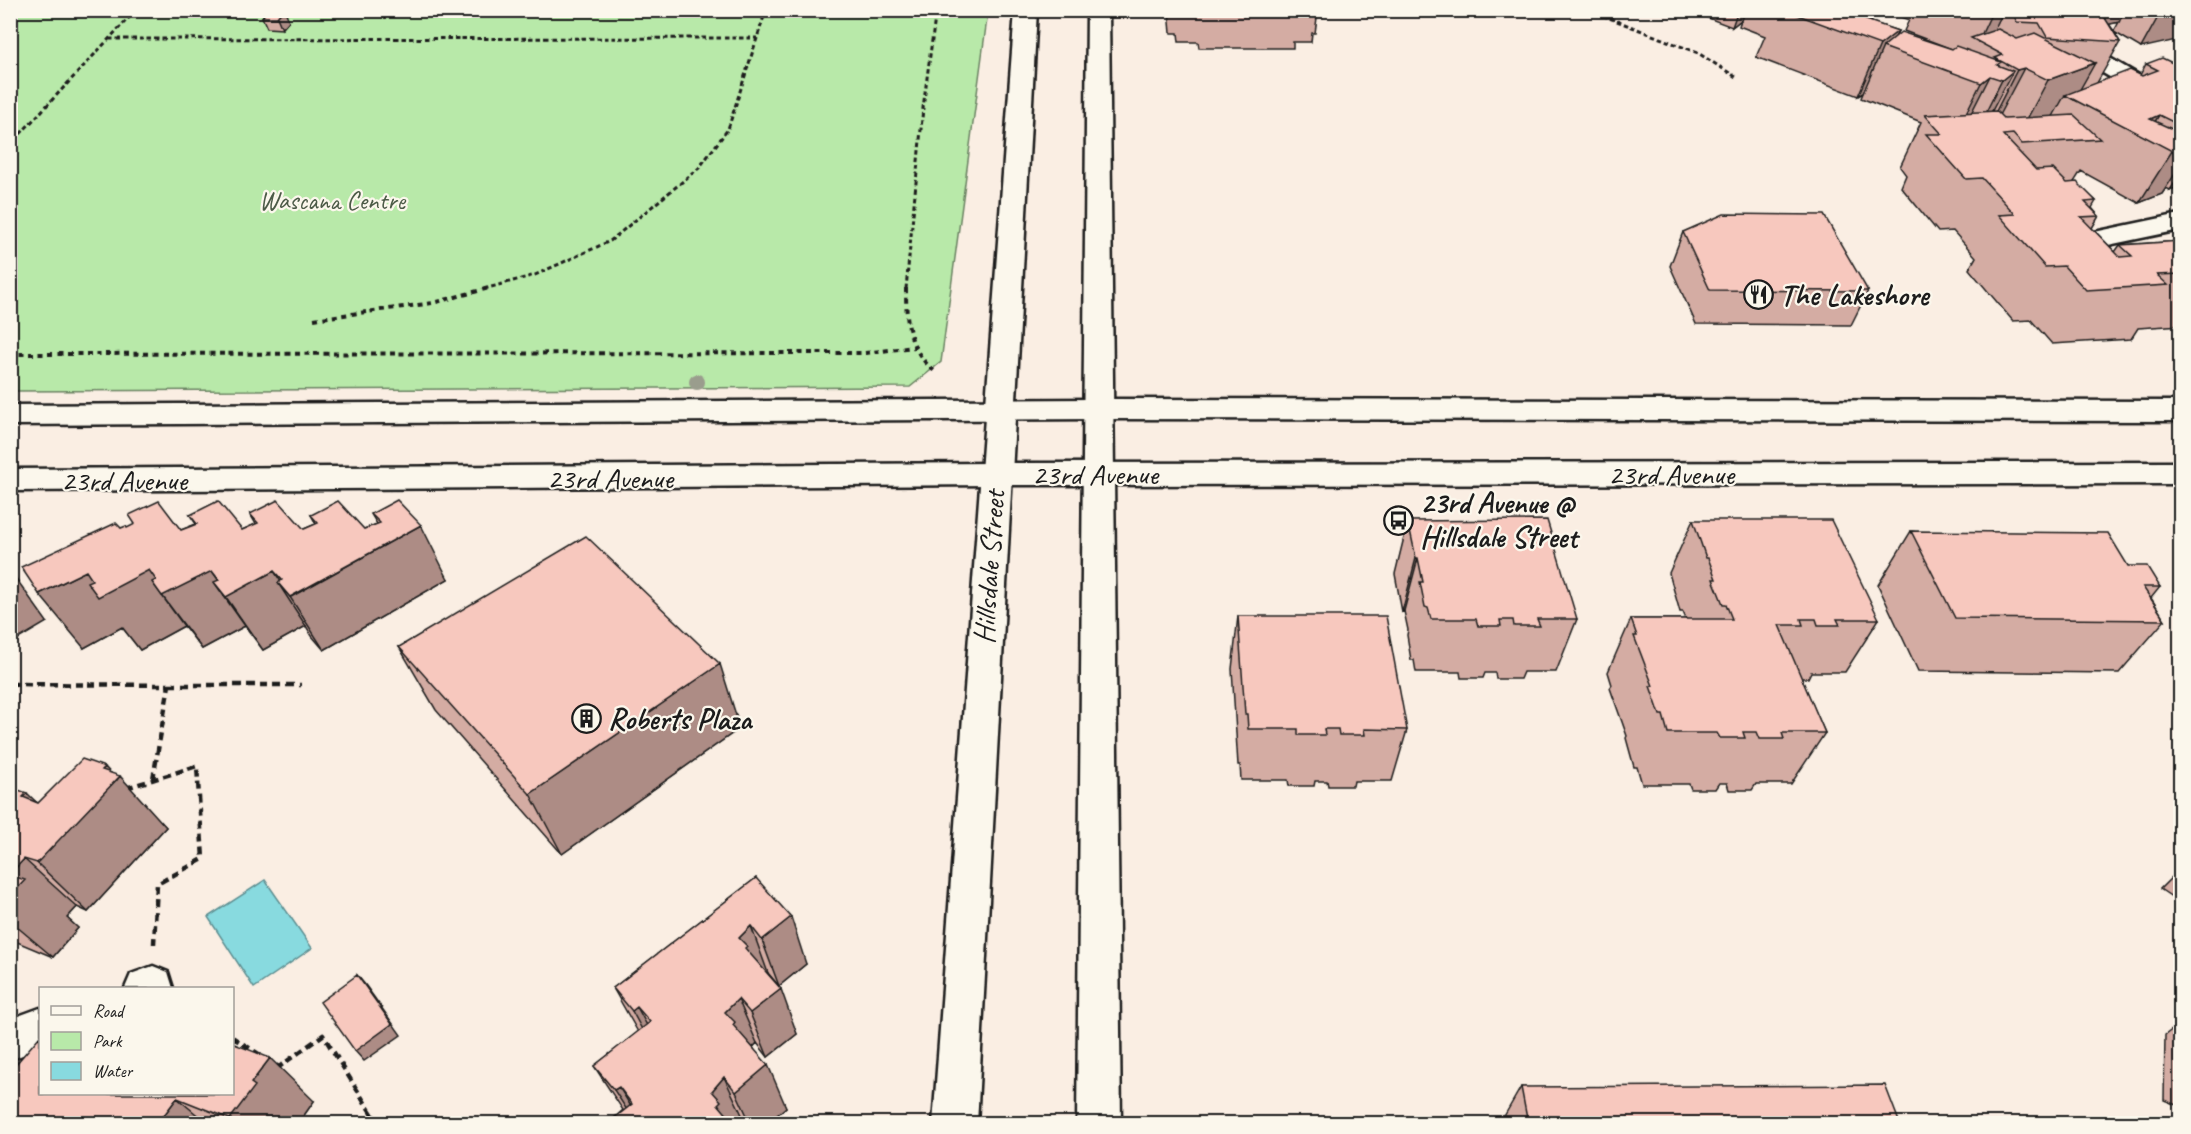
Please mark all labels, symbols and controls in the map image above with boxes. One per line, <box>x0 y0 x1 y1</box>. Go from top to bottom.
park label: Wascana Centre <box>259 184 407 217</box>
place label: The Lakeshore <box>1780 276 1930 314</box>
restaurant icon: The Lakeshore <box>1743 279 1775 311</box>
street label: 23rd Avenue <box>1032 455 1160 493</box>
street label: 23rd Avenue <box>1608 455 1736 493</box>
street label: 23rd Avenue <box>547 459 675 497</box>
street label: 23rd Avenue <box>61 461 189 499</box>
place label: 23rd Avenue @ Hillsdale Street <box>1420 484 1580 556</box>
street label: Hillsdale Street <box>965 486 1014 645</box>
bus stop icon: 23rd Avenue @ Hillsdale Street <box>1383 504 1415 536</box>
place label: Roberts Plaza <box>608 700 754 738</box>
building icon: Roberts Plaza <box>571 703 603 735</box>
legend <box>39 987 234 1095</box>
text: Road <box>93 1000 126 1022</box>
text: Park <box>93 1030 123 1052</box>
text: Water <box>93 1060 134 1082</box>

